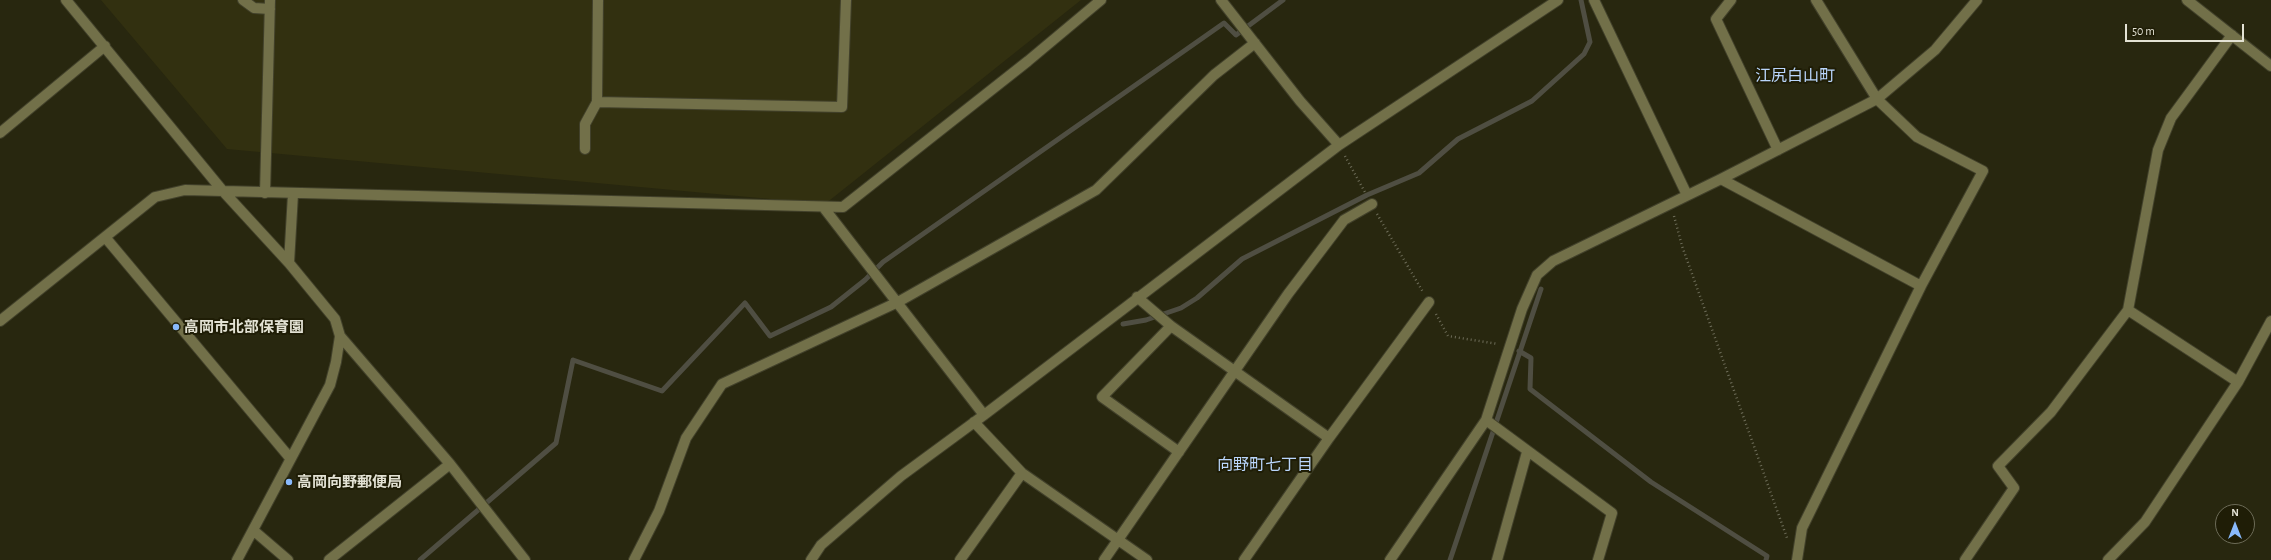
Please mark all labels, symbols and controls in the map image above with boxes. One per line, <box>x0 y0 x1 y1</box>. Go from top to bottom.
scale bar <box>2127 16 2246 42</box>
text: 50 m <box>2132 25 2155 37</box>
district label: 江尻白山町 <box>1755 66 1835 86</box>
place label: 高岡市北部保育園 <box>184 318 304 336</box>
marker: 高岡市北部保育園 <box>171 322 181 332</box>
district label: 向野町七丁目 <box>1217 455 1313 475</box>
place label: 高岡向野郵便局 <box>297 473 402 491</box>
marker: 高岡向野郵便局 <box>284 477 294 487</box>
north arrow <box>2215 504 2255 544</box>
text: N <box>2231 507 2239 518</box>

